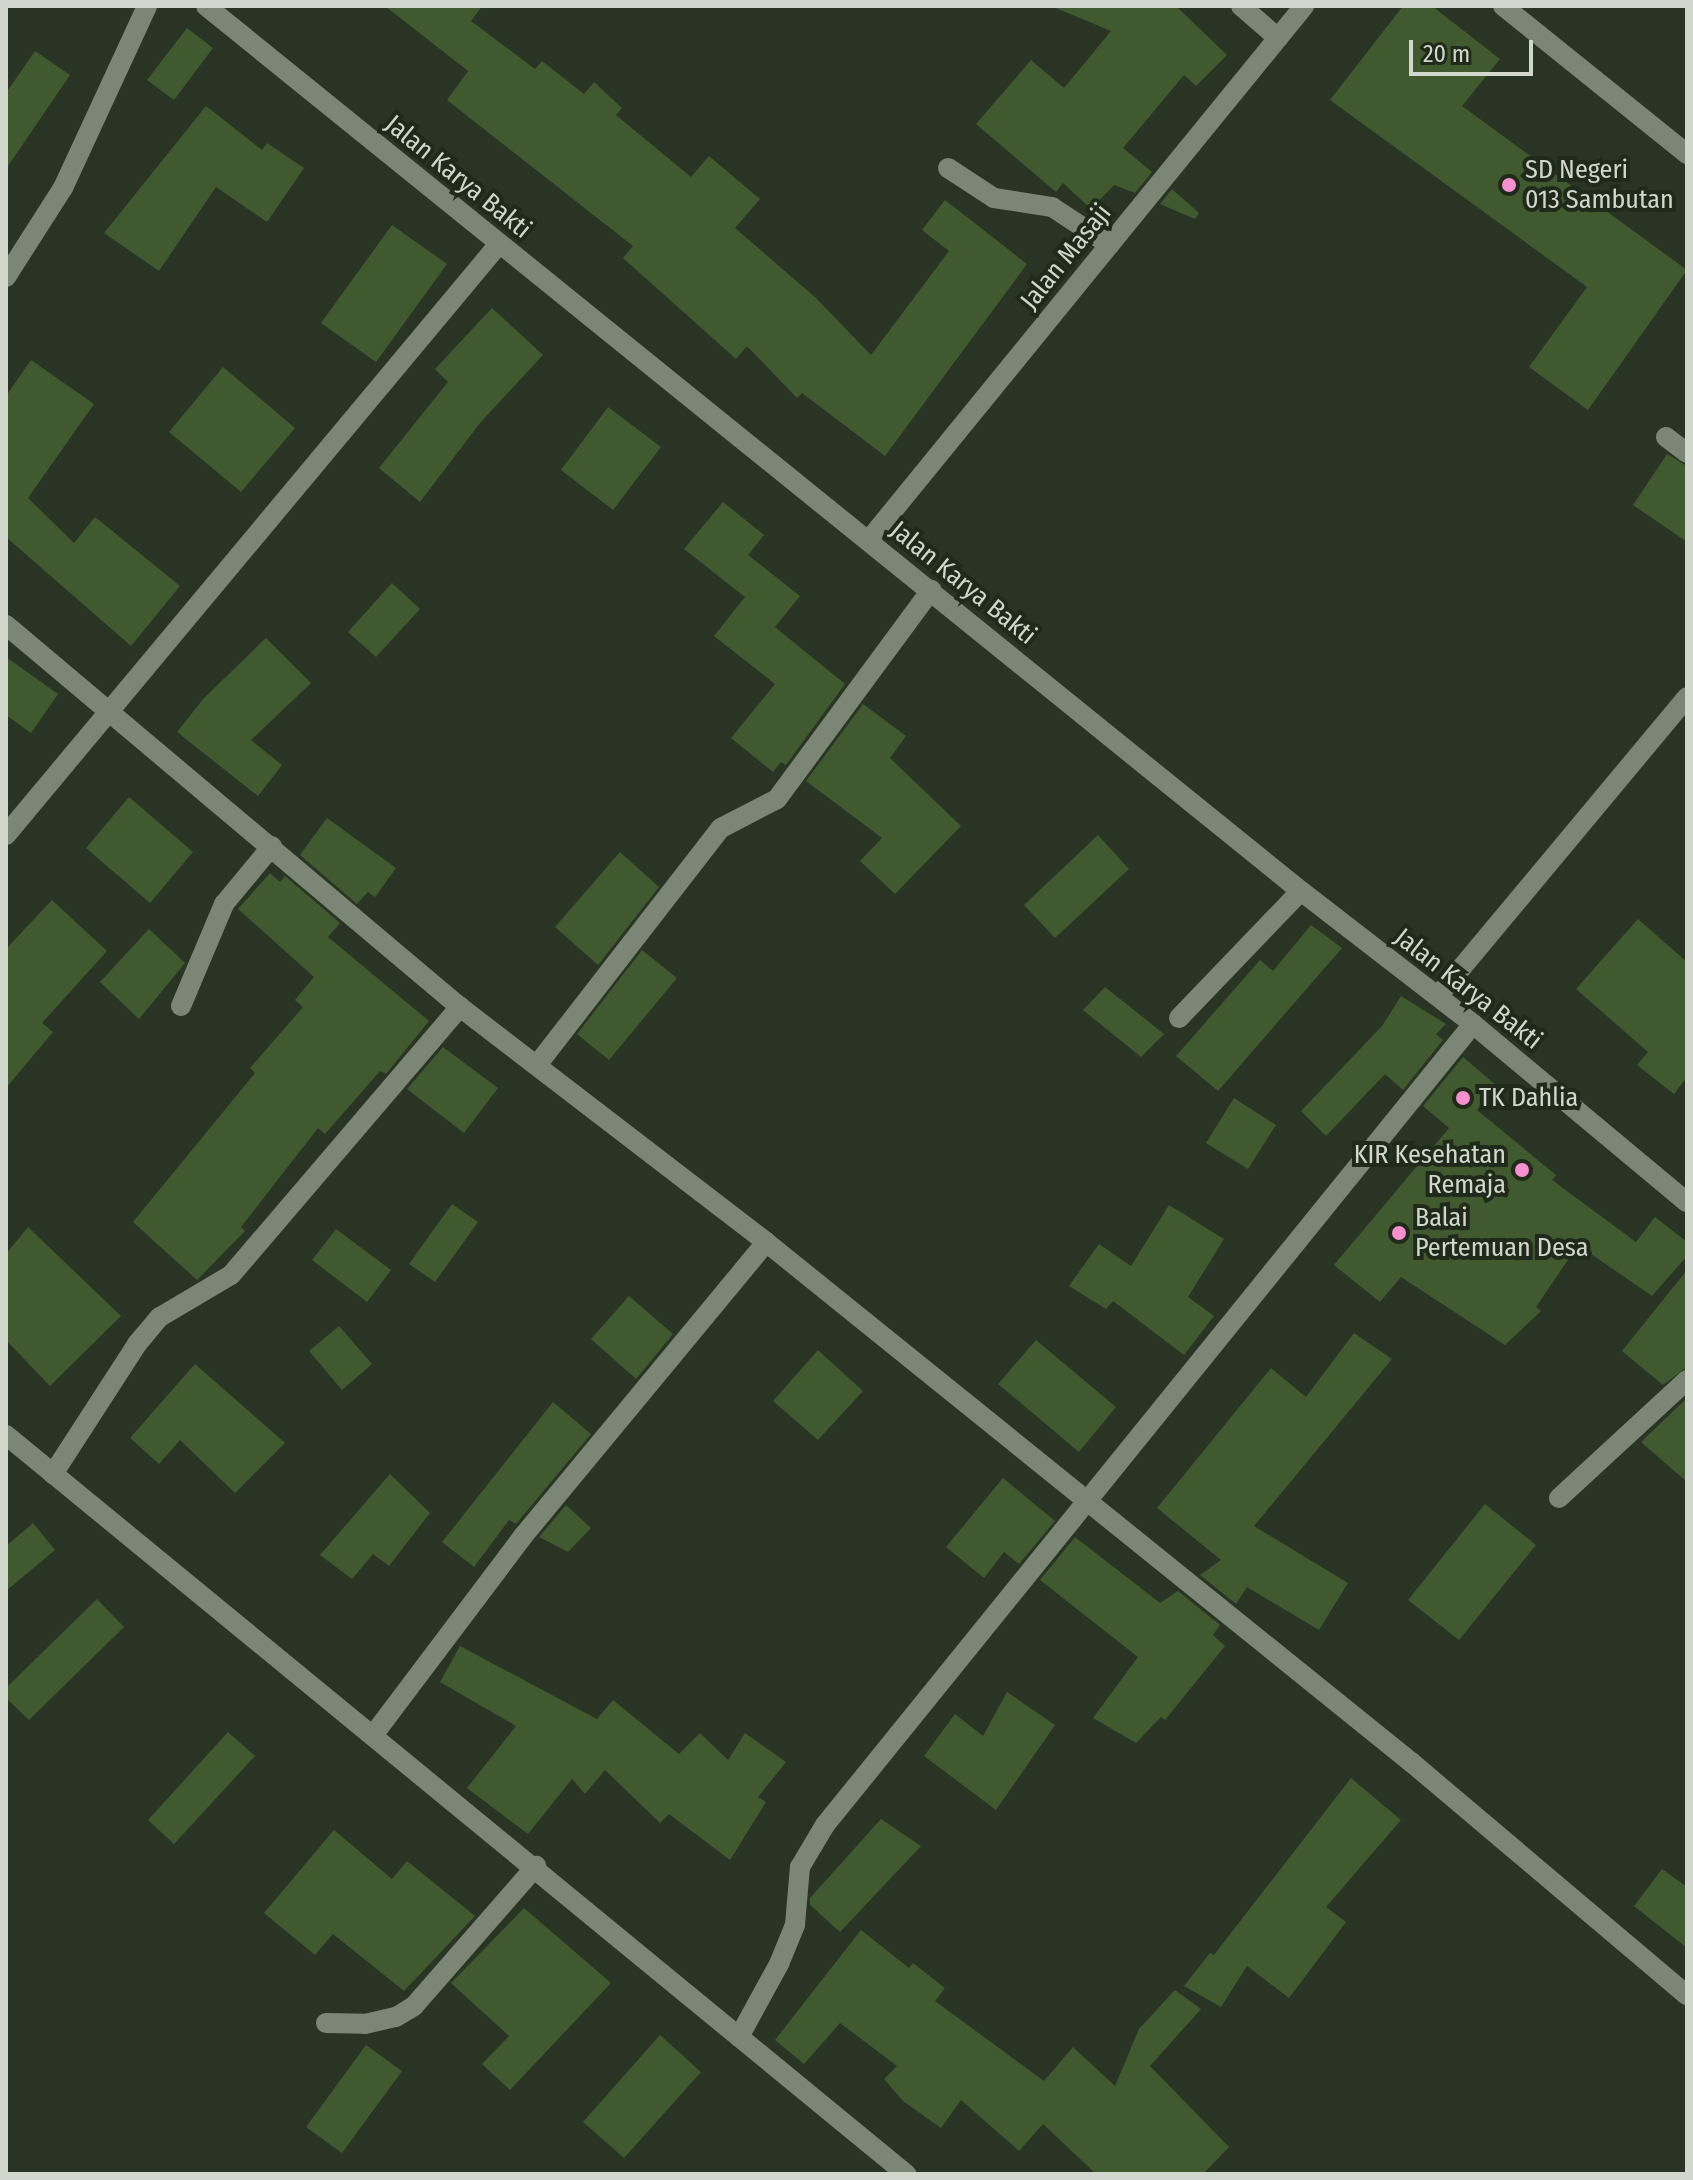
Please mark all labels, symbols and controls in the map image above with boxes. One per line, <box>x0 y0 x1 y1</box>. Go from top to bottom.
scale bar <box>1413 24 1537 74</box>
text: 20 m <box>1423 40 1470 68</box>
street label: Jalan Karya Bakti <box>379 109 537 245</box>
place label: SD Negeri 013 Sambutan <box>1525 154 1674 216</box>
marker: SD Negeri 013 Sambutan <box>1500 176 1518 194</box>
street label: Jalan Masaji <box>1014 198 1118 316</box>
street label: Jalan Karya Bakti <box>884 515 1042 651</box>
street label: Jalan Karya Bakti <box>1388 922 1548 1056</box>
place label: TK Dahlia <box>1479 1082 1578 1114</box>
marker: TK Dahlia <box>1454 1089 1472 1107</box>
place label: KIR Kesehatan Remaja <box>1354 1139 1506 1200</box>
marker: KIR Kesehatan Remaja <box>1513 1161 1531 1179</box>
place label: Balai Pertemuan Desa <box>1415 1202 1588 1264</box>
marker: Balai Pertemuan Desa <box>1390 1224 1408 1242</box>

